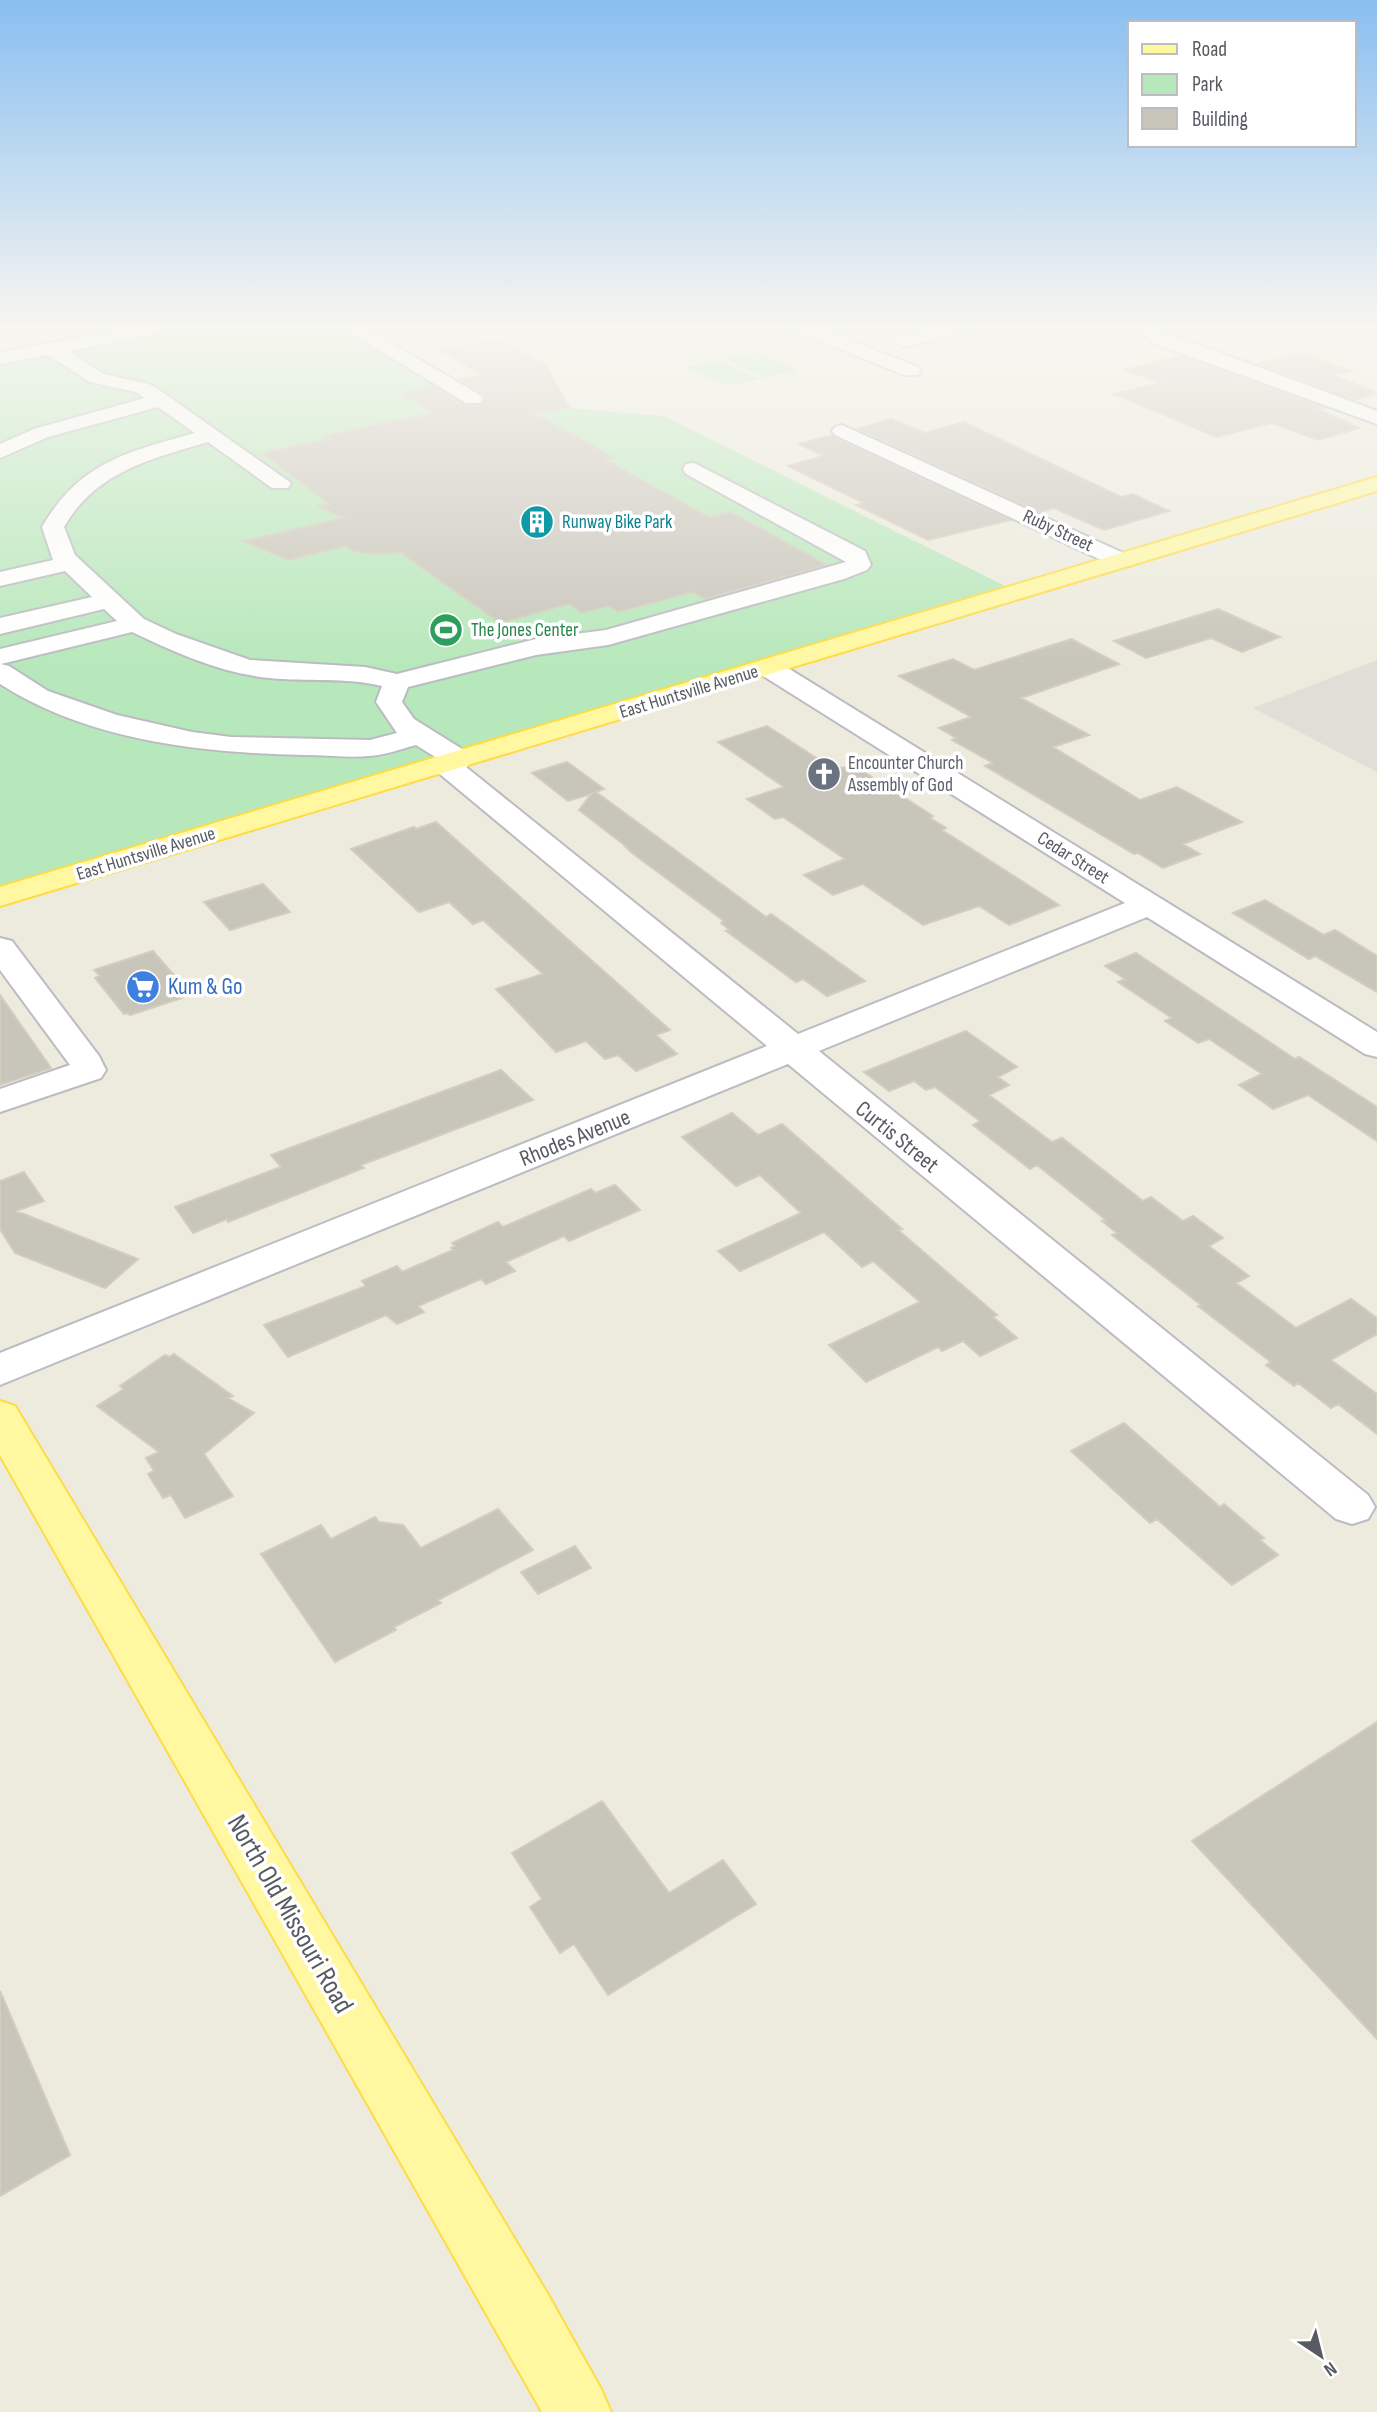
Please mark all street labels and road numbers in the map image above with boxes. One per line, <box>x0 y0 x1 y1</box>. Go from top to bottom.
street label: Ruby Street <box>1019 505 1097 557</box>
street label: East Huntsville Avenue <box>617 660 761 724</box>
street label: East Huntsville Avenue <box>74 822 218 886</box>
street label: Cedar Street <box>1033 827 1113 889</box>
street label: Curtis Street <box>850 1095 944 1179</box>
street label: Rhodes Avenue <box>516 1103 634 1173</box>
street label: North Old Missouri Road <box>220 1809 360 2019</box>

